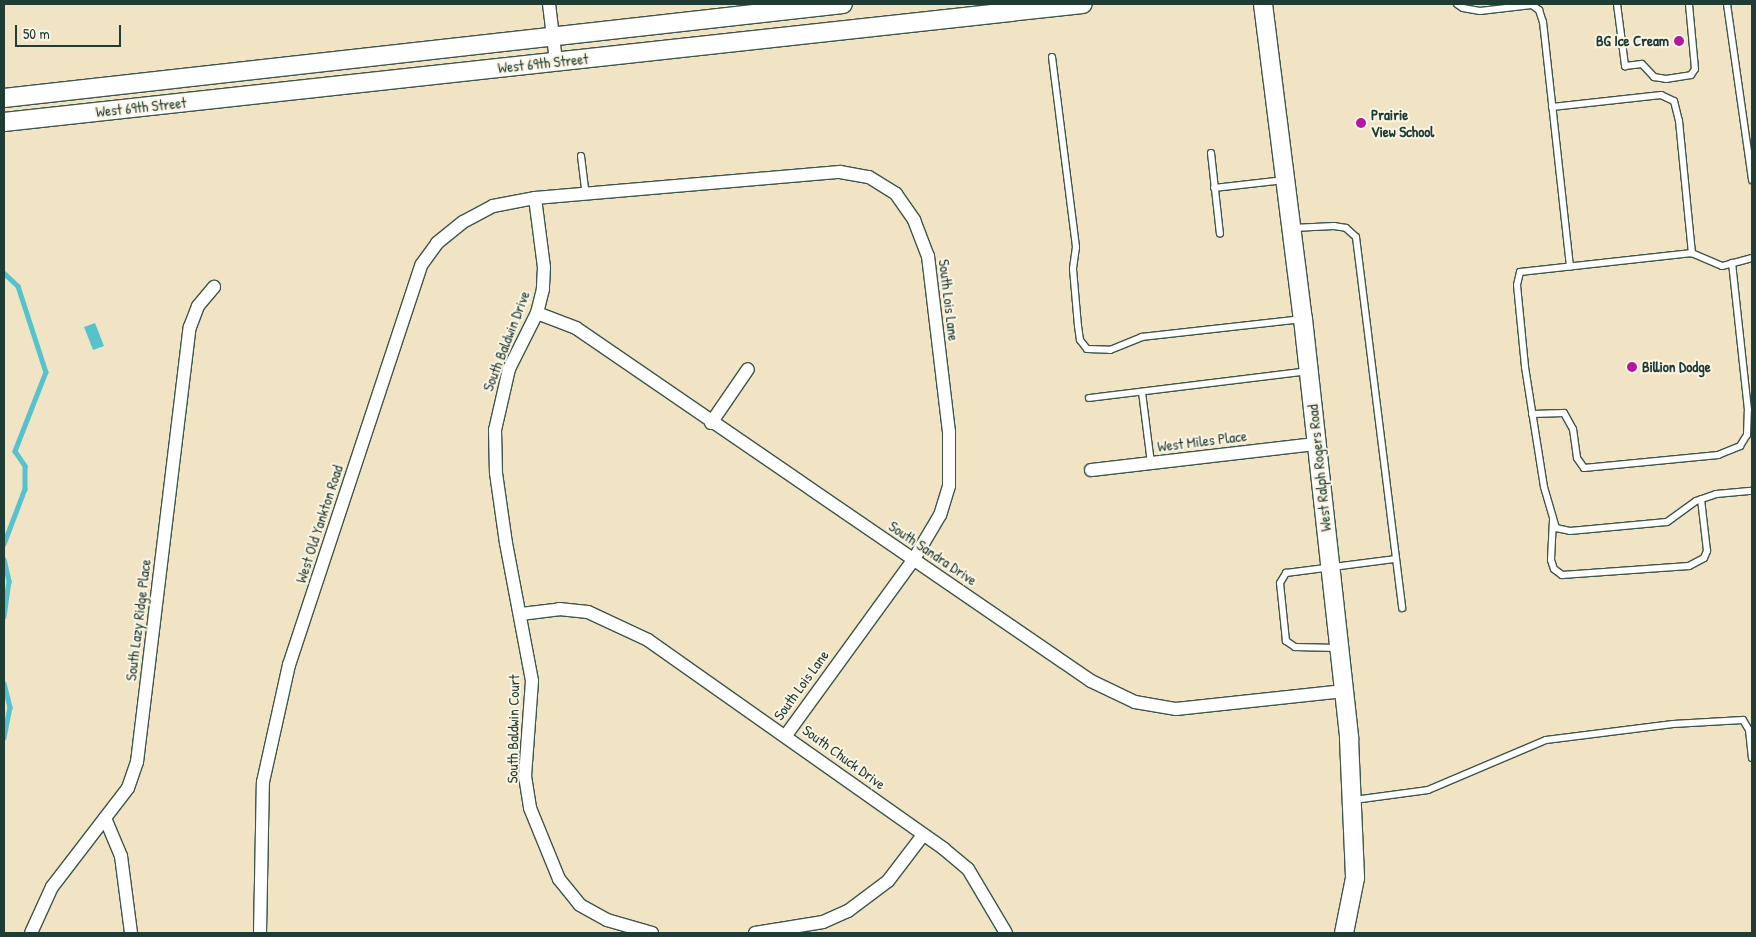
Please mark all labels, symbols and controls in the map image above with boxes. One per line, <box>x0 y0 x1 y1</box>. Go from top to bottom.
scale bar <box>18 15 124 47</box>
text: 50 m <box>23 23 50 44</box>
place label: BG Ice Cream <box>1596 32 1669 50</box>
marker: BG Ice Cream <box>1673 35 1685 47</box>
street label: West 69th Street <box>497 49 589 77</box>
street label: West 69th Street <box>95 93 187 121</box>
place label: Prairie View School <box>1371 105 1434 140</box>
marker: Prairie View School <box>1355 117 1367 129</box>
street label: South Lois Lane <box>935 258 963 342</box>
street label: South Baldwin Drive <box>479 288 533 394</box>
place label: Billion Dodge <box>1642 358 1711 376</box>
marker: Billion Dodge <box>1626 361 1638 373</box>
street label: West Ralph Rogers Road <box>1303 404 1335 532</box>
street label: West Miles Place <box>1156 427 1248 455</box>
street label: West Old Yankton Road <box>291 463 347 585</box>
street label: South Sandra Drive <box>885 517 981 589</box>
street label: South Lazy Ridge Place <box>122 558 154 682</box>
street label: South Lois Lane <box>770 646 832 724</box>
street label: South Baldwin Court <box>503 674 523 784</box>
street label: South Chuck Drive <box>799 721 889 793</box>

